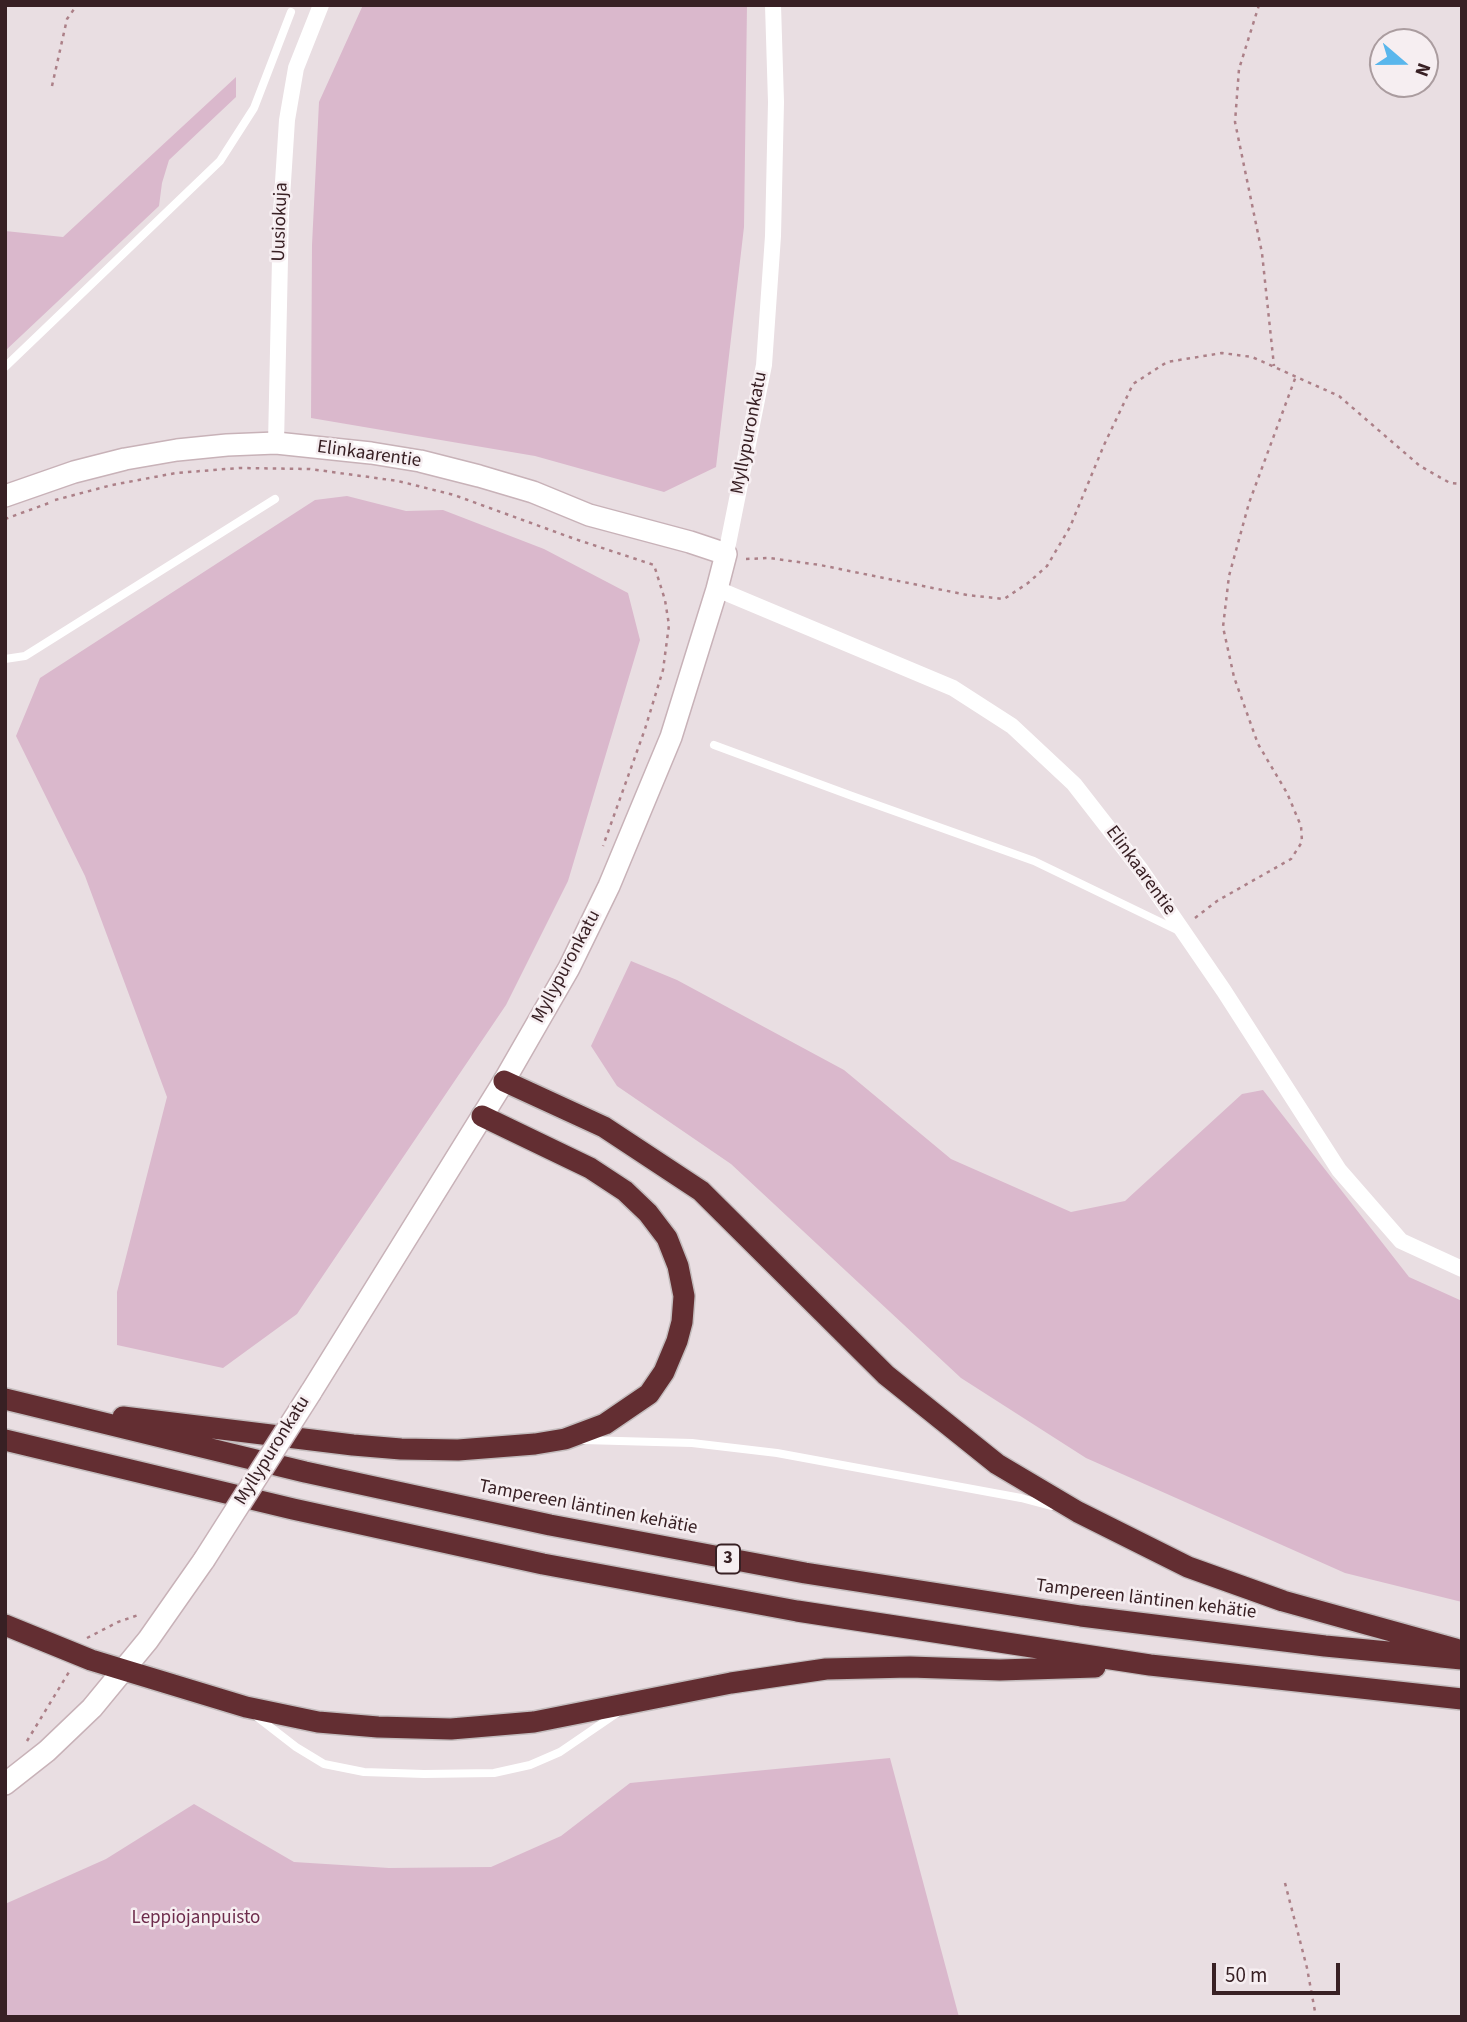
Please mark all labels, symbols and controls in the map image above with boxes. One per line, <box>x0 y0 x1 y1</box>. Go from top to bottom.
north arrow <box>1369 28 1439 98</box>
text: N <box>1407 59 1437 80</box>
street label: Uusiokuja <box>268 182 294 262</box>
street label: Myllypuronkatu <box>727 370 773 496</box>
street label: Elinkaarentie <box>315 436 423 474</box>
street label: Elinkaarentie <box>1100 822 1180 920</box>
street label: Myllypuronkatu <box>528 907 606 1027</box>
street label: Myllypuronkatu <box>230 1392 316 1510</box>
street label: Tampereen läntinen kehätie <box>477 1476 699 1540</box>
road number: 3 <box>716 1544 740 1574</box>
street label: Tampereen läntinen kehätie <box>1034 1575 1258 1625</box>
park label: Leppiojanpuisto <box>132 1908 260 1930</box>
scale bar <box>1215 1948 1343 1992</box>
text: 50 m <box>1225 1960 1267 1990</box>

